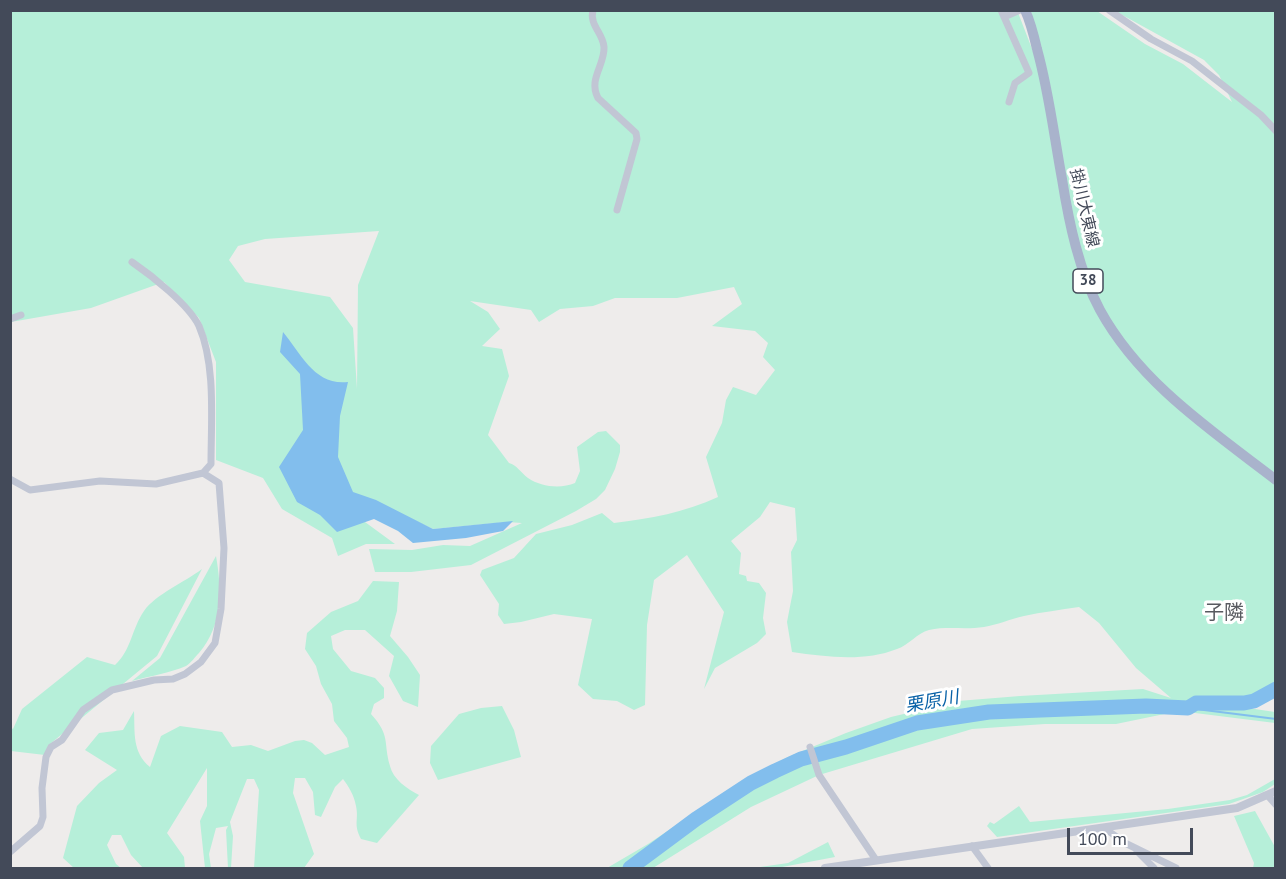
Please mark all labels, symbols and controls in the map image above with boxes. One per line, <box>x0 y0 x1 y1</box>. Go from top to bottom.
street label: 掛川大東線 <box>1066 167 1102 249</box>
road number: 38 <box>1073 269 1103 293</box>
district label: 子隣 <box>1204 601 1244 625</box>
water label: 栗原川 <box>904 687 960 717</box>
scale bar <box>1070 816 1196 854</box>
text: 100 m <box>1078 827 1127 850</box>

